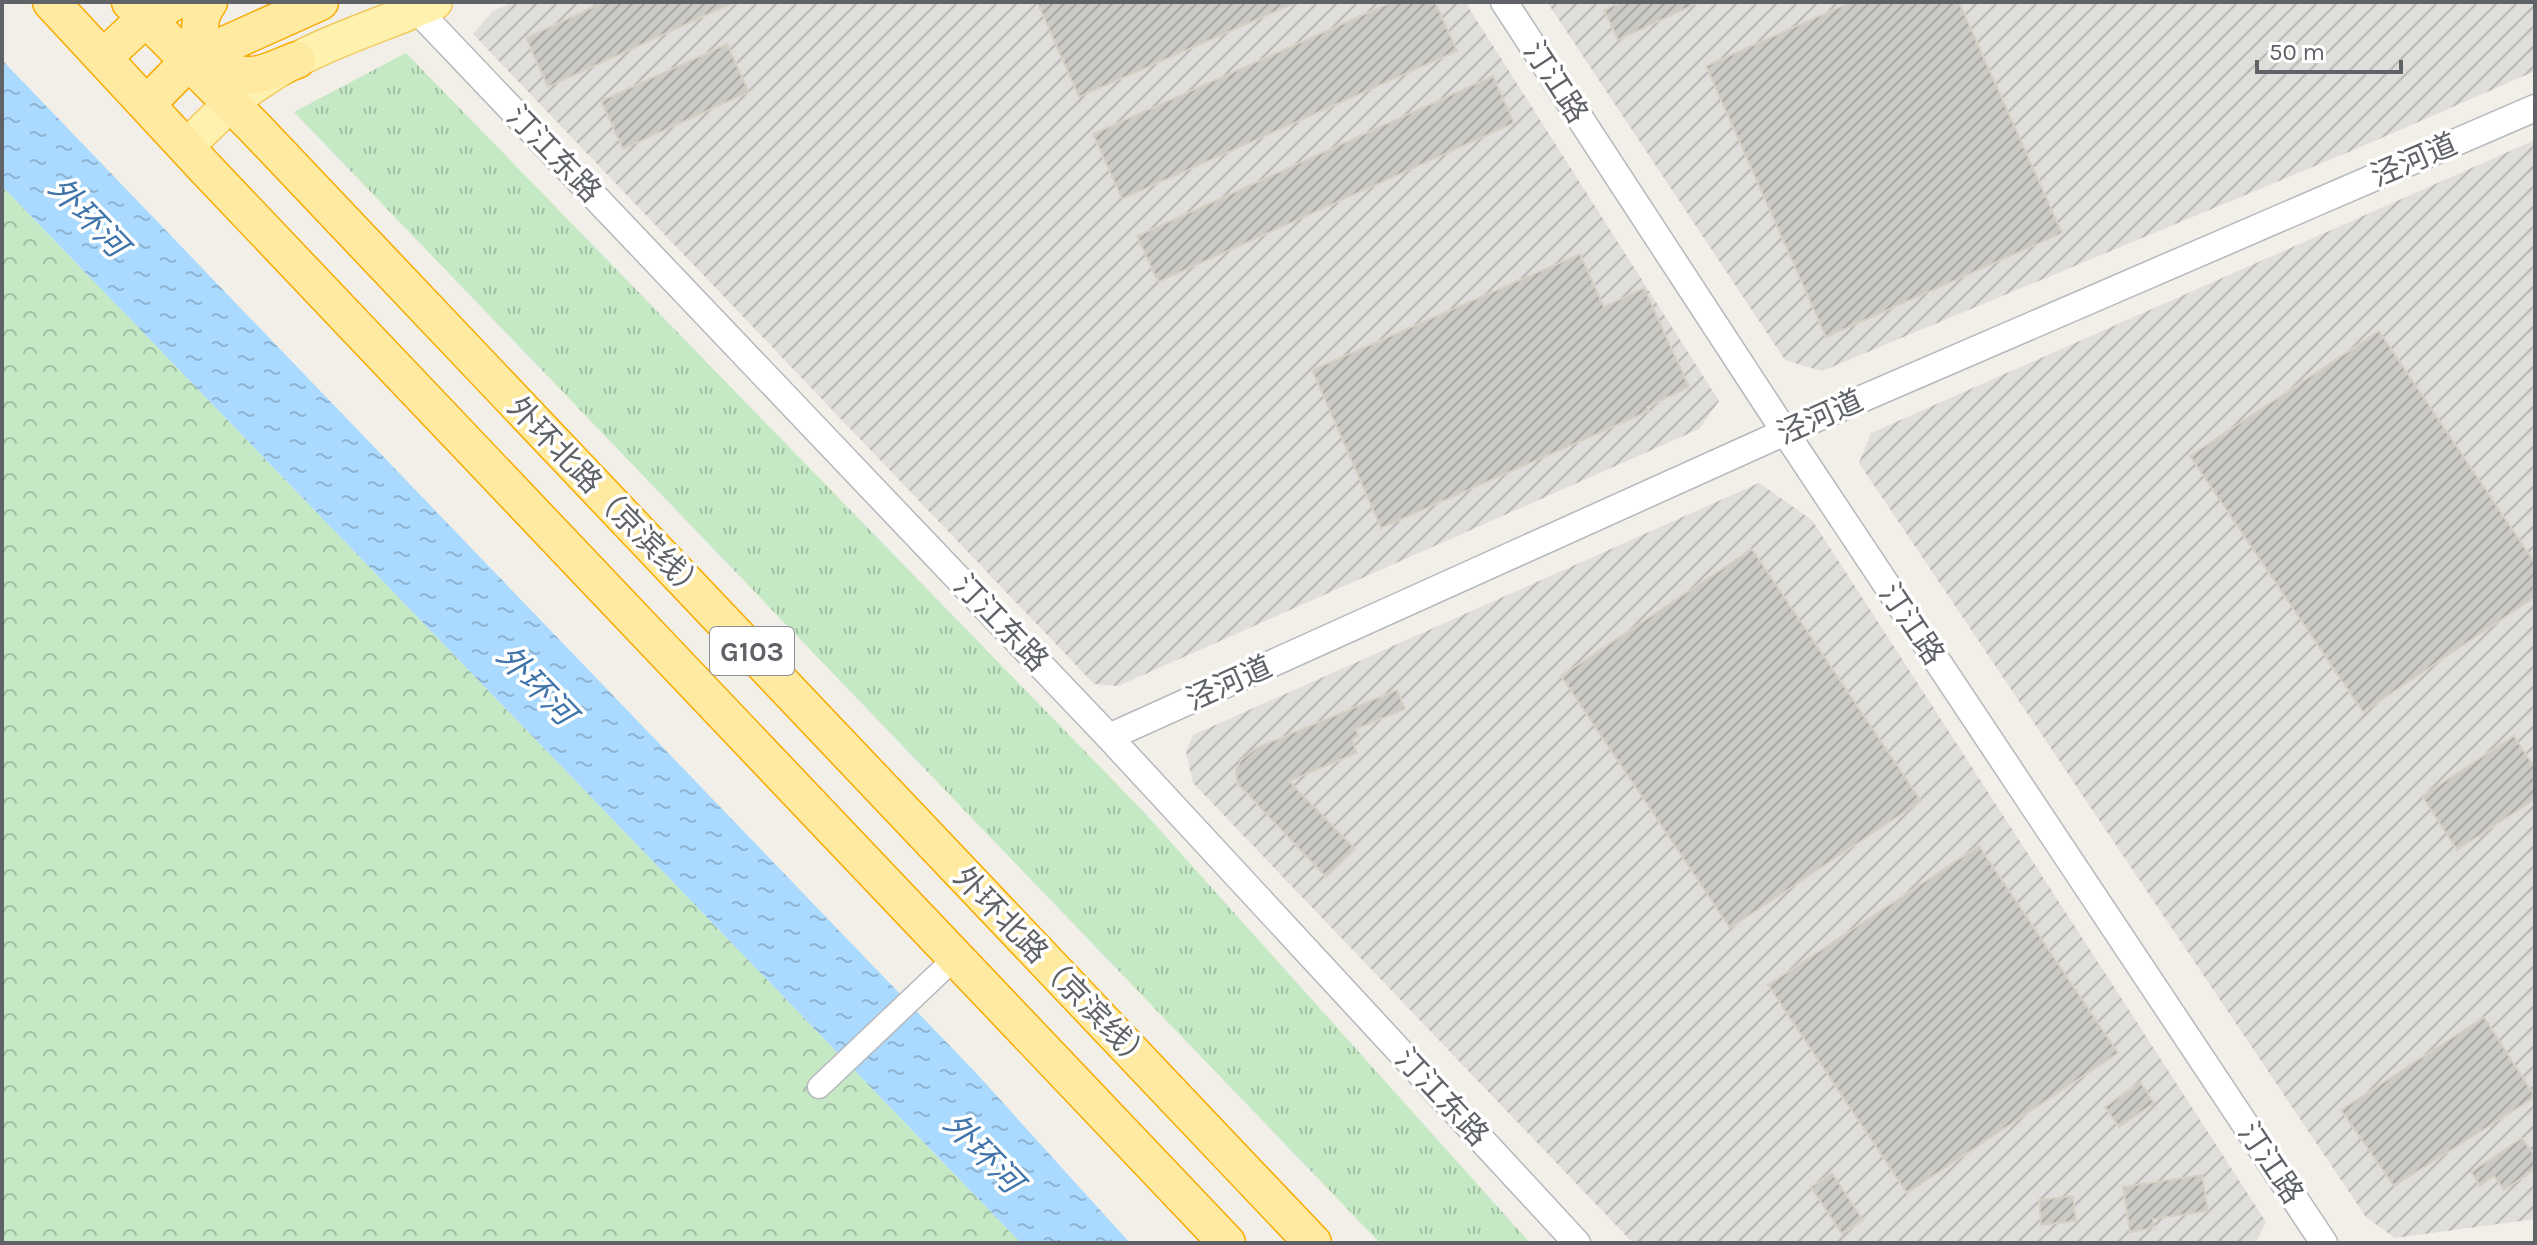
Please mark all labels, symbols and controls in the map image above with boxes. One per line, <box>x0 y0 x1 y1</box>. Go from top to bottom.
scale bar <box>2257 24 2401 74</box>
street label: 汀江路 <box>1516 34 1596 130</box>
text: 50 m <box>2269 38 2325 66</box>
street label: 汀江东路 <box>499 98 609 210</box>
street label: 泾河道 <box>2366 126 2462 194</box>
water label: 外环河 <box>41 170 139 269</box>
street label: 泾河道 <box>1772 382 1868 452</box>
street label: 外环北路（京滨线） <box>500 389 714 609</box>
street label: 汀江东路 <box>946 567 1056 679</box>
street label: 汀江路 <box>1872 577 1952 671</box>
road number: G103 <box>710 627 794 675</box>
water label: 外环河 <box>489 638 587 737</box>
street label: 泾河道 <box>1181 648 1277 718</box>
street label: 外环北路（京滨线） <box>946 859 1160 1079</box>
street label: 汀江东路 <box>1388 1041 1496 1153</box>
water label: 外环河 <box>936 1106 1034 1205</box>
street label: 汀江路 <box>2231 1116 2311 1210</box>

